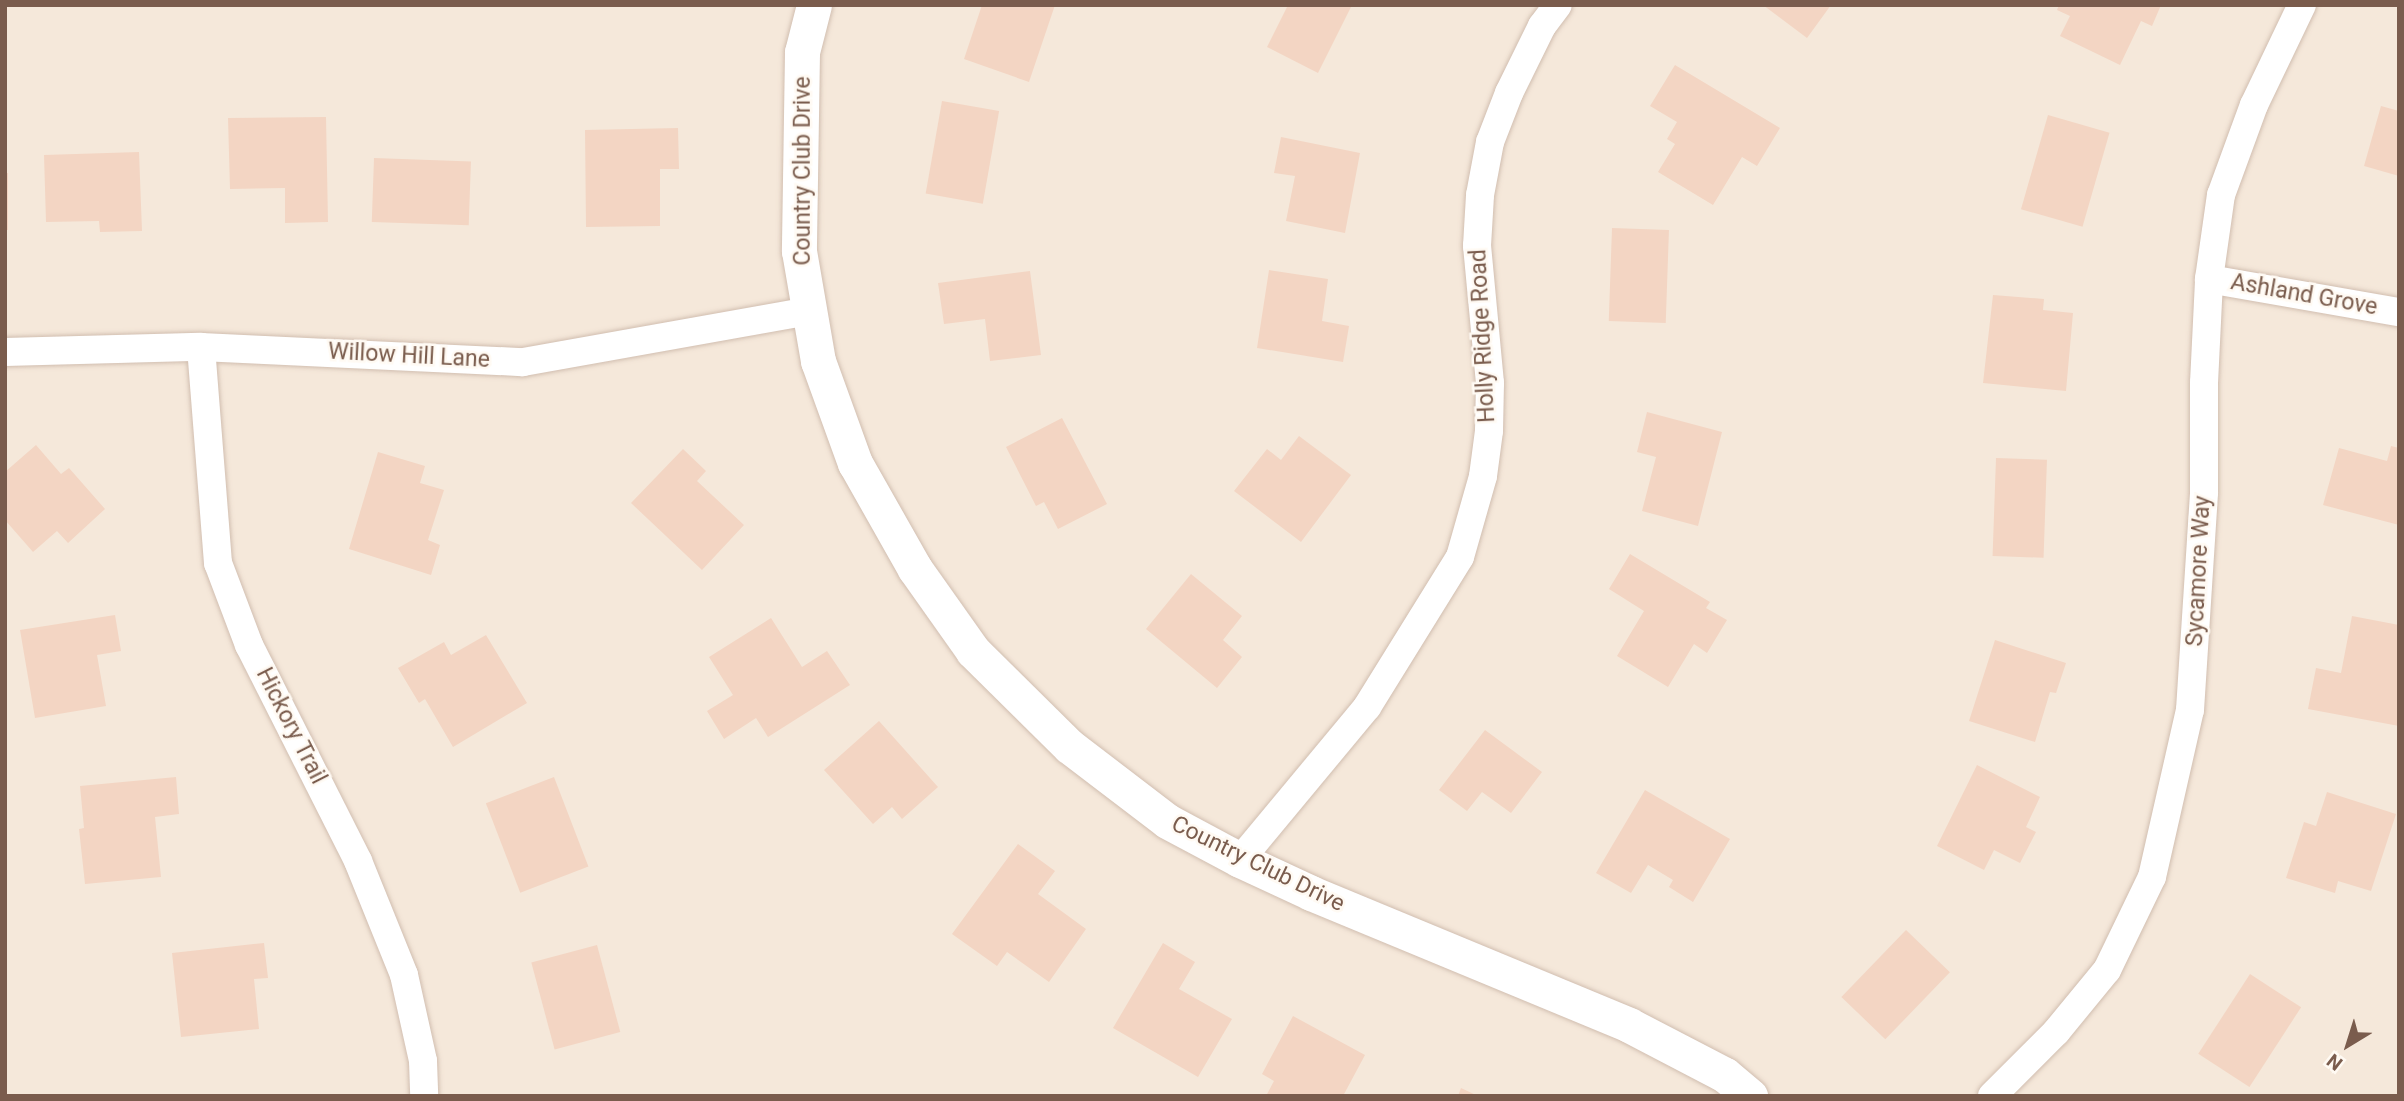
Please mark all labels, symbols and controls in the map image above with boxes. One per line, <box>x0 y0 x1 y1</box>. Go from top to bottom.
street label: Country Club Drive <box>789 76 817 266</box>
street label: Holly Ridge Road <box>1465 249 1501 423</box>
street label: Ashland Grove <box>2229 269 2379 321</box>
street label: Willow Hill Lane <box>327 338 491 374</box>
street label: Sycamore Way <box>2181 495 2217 647</box>
street label: Hickory Trail <box>250 663 332 789</box>
street label: Country Club Drive <box>1167 810 1349 918</box>
north arrow <box>2313 1010 2383 1080</box>
text: N <box>2322 1049 2347 1075</box>

